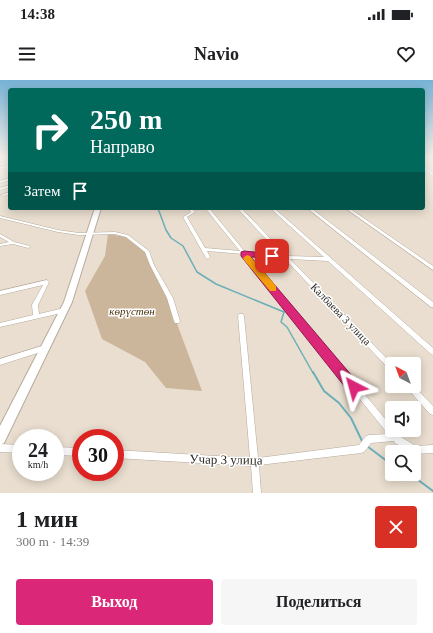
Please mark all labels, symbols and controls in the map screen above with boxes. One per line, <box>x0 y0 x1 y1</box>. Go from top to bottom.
text: 14:38 <box>20 6 55 22</box>
icon: menu <box>16 43 38 65</box>
icon: heart <box>395 43 417 65</box>
text: Navio <box>194 44 239 64</box>
icon: right <box>24 104 76 156</box>
text: 250 m <box>90 104 162 135</box>
text: Направо <box>90 137 155 157</box>
icon: arrive <box>69 180 91 202</box>
text: Затем <box>24 183 61 199</box>
pin <box>255 239 289 273</box>
icon: arrive <box>261 245 283 267</box>
street label: Калбаева 3 улица <box>309 281 374 347</box>
park label: көрүстөн <box>109 305 155 317</box>
north arrow <box>385 357 421 393</box>
map controls <box>385 357 421 481</box>
position arrow <box>333 366 375 408</box>
button: sound <box>385 401 421 437</box>
speed limit sign: 30 <box>72 429 124 481</box>
text: 24 <box>28 439 48 461</box>
button: search <box>385 445 421 481</box>
street label: Учар 3 улица <box>189 451 263 468</box>
text: km/h <box>28 459 48 470</box>
text: 1 мин <box>16 506 78 532</box>
button: close <box>375 506 417 548</box>
text: 300 m · 14:39 <box>16 534 89 549</box>
button: Выход <box>16 579 213 625</box>
button: Поделиться <box>221 579 417 625</box>

